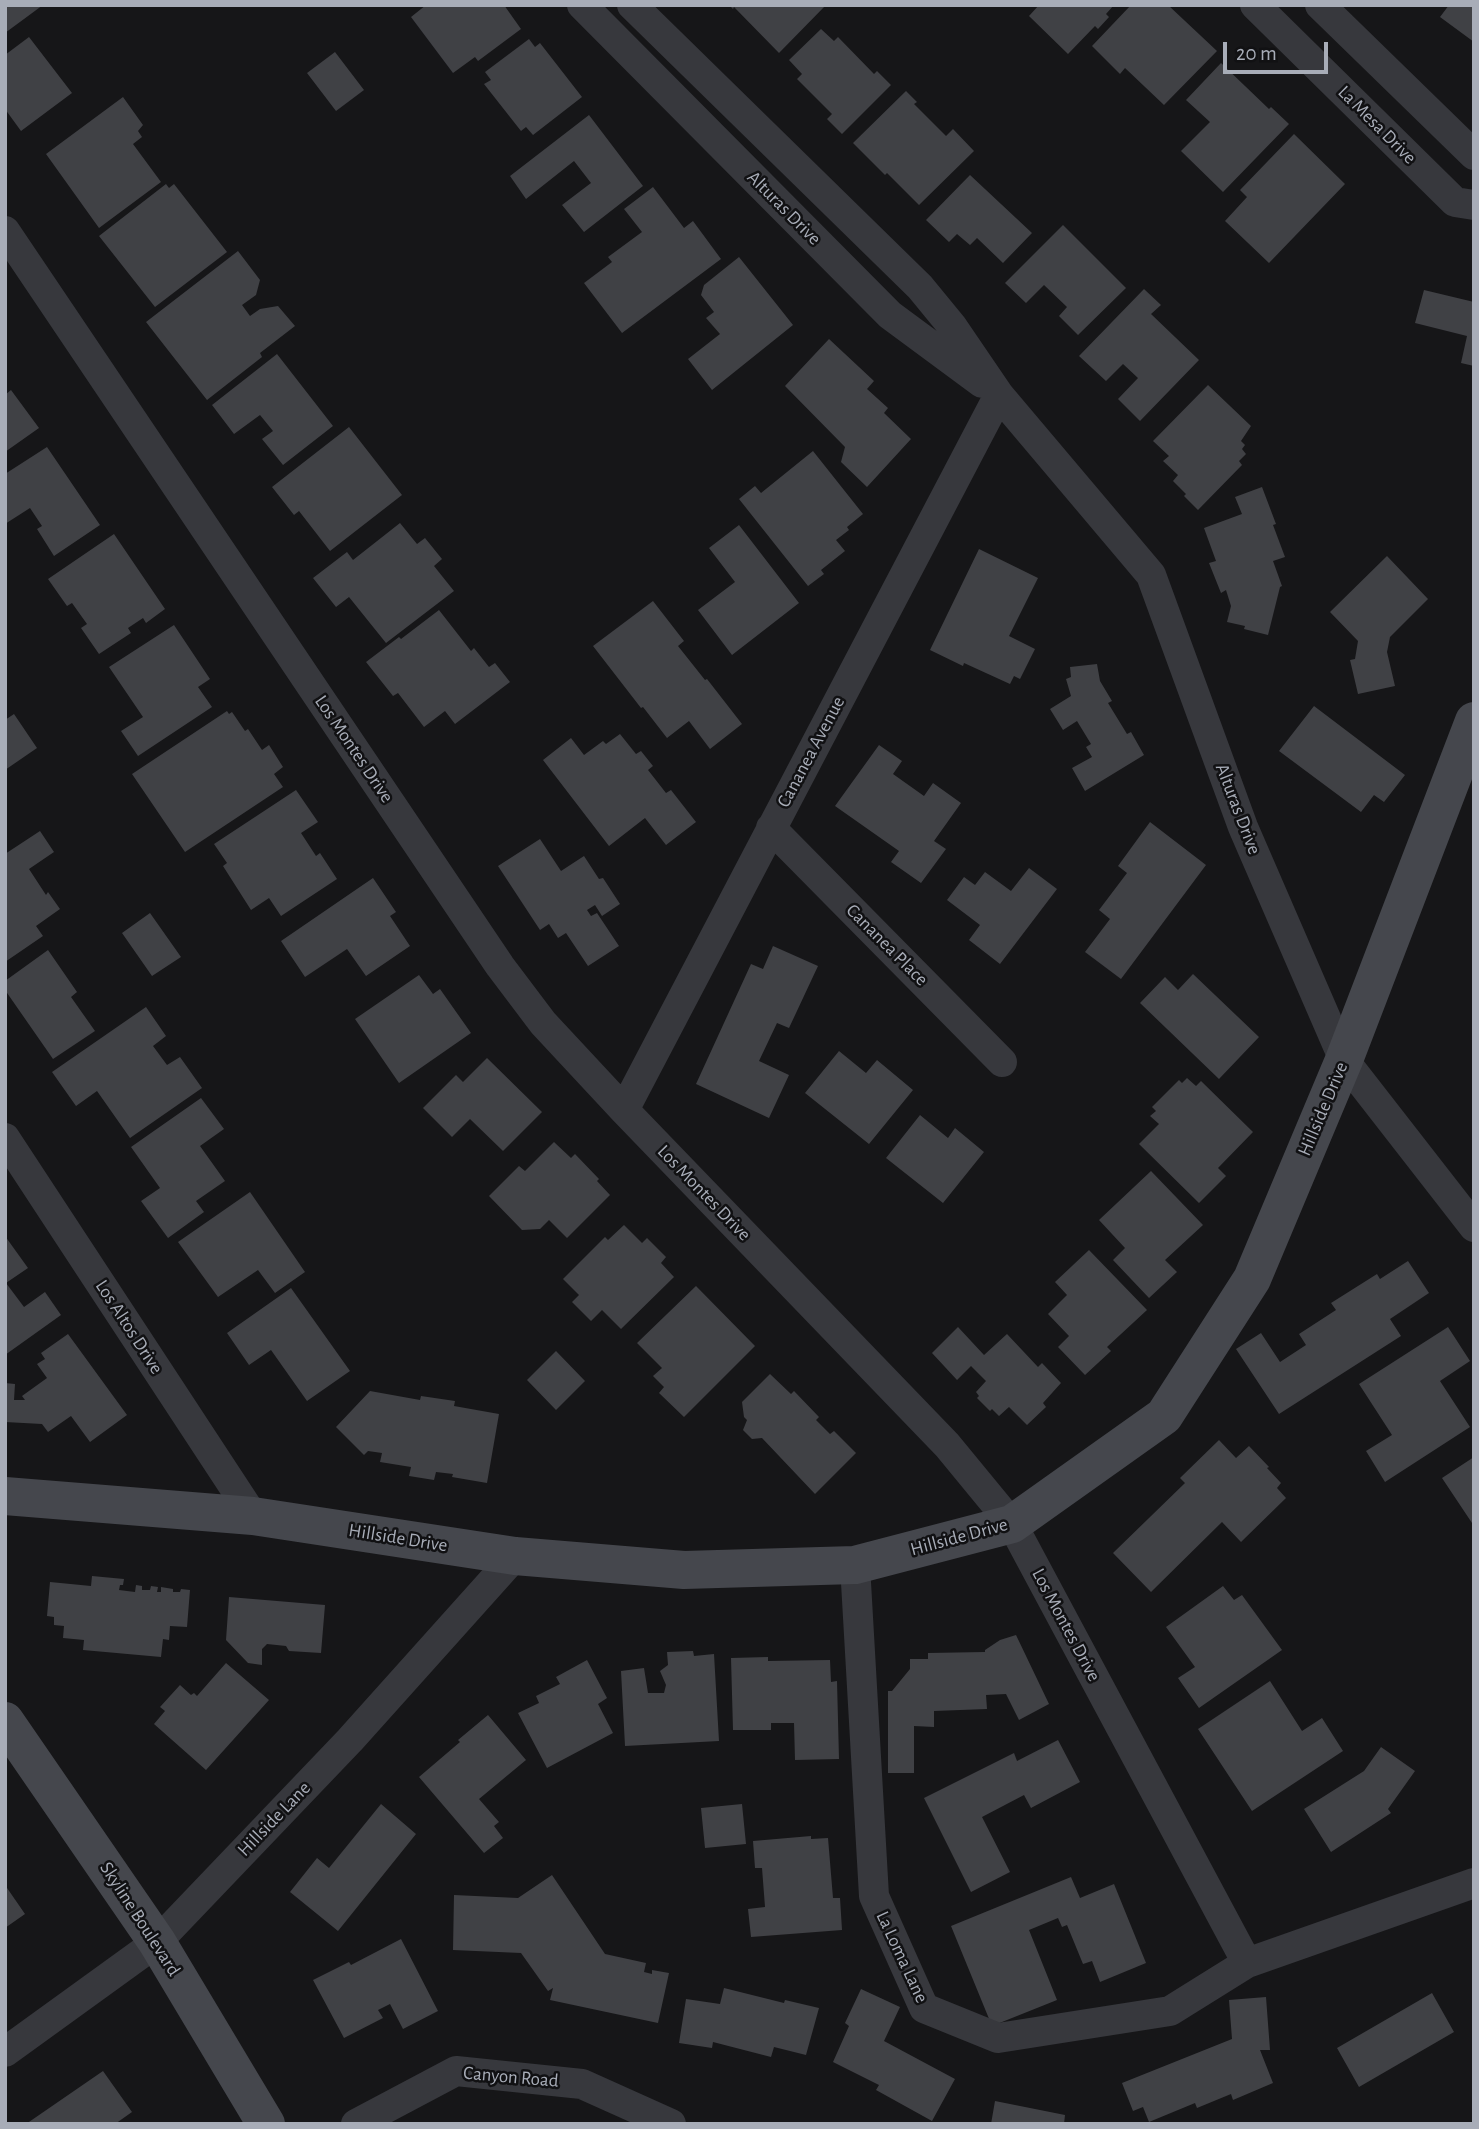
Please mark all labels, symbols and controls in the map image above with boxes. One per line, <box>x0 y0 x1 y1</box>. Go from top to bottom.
scale bar <box>1227 28 1332 72</box>
text: 20 m <box>1236 43 1277 64</box>
street label: La Mesa Drive <box>1333 81 1421 169</box>
street label: Alturas Drive <box>742 166 826 250</box>
street label: Los Montes Drive <box>310 691 398 807</box>
street label: Cananea Avenue <box>772 692 850 812</box>
street label: Alturas Drive <box>1210 760 1266 858</box>
street label: Cananea Place <box>841 899 933 991</box>
street label: Hillside Drive <box>1293 1059 1353 1159</box>
street label: Los Montes Drive <box>652 1140 756 1246</box>
street label: Los Altos Drive <box>90 1276 168 1378</box>
street label: Hillside Drive <box>908 1513 1010 1561</box>
street label: Hillside Drive <box>347 1519 449 1557</box>
street label: Los Montes Drive <box>1027 1564 1105 1686</box>
street label: Hillside Lane <box>233 1777 315 1861</box>
street label: Skyline Boulevard <box>95 1858 185 1980</box>
street label: La Loma Lane <box>871 1907 933 2007</box>
street label: Canyon Road <box>462 2061 560 2093</box>

